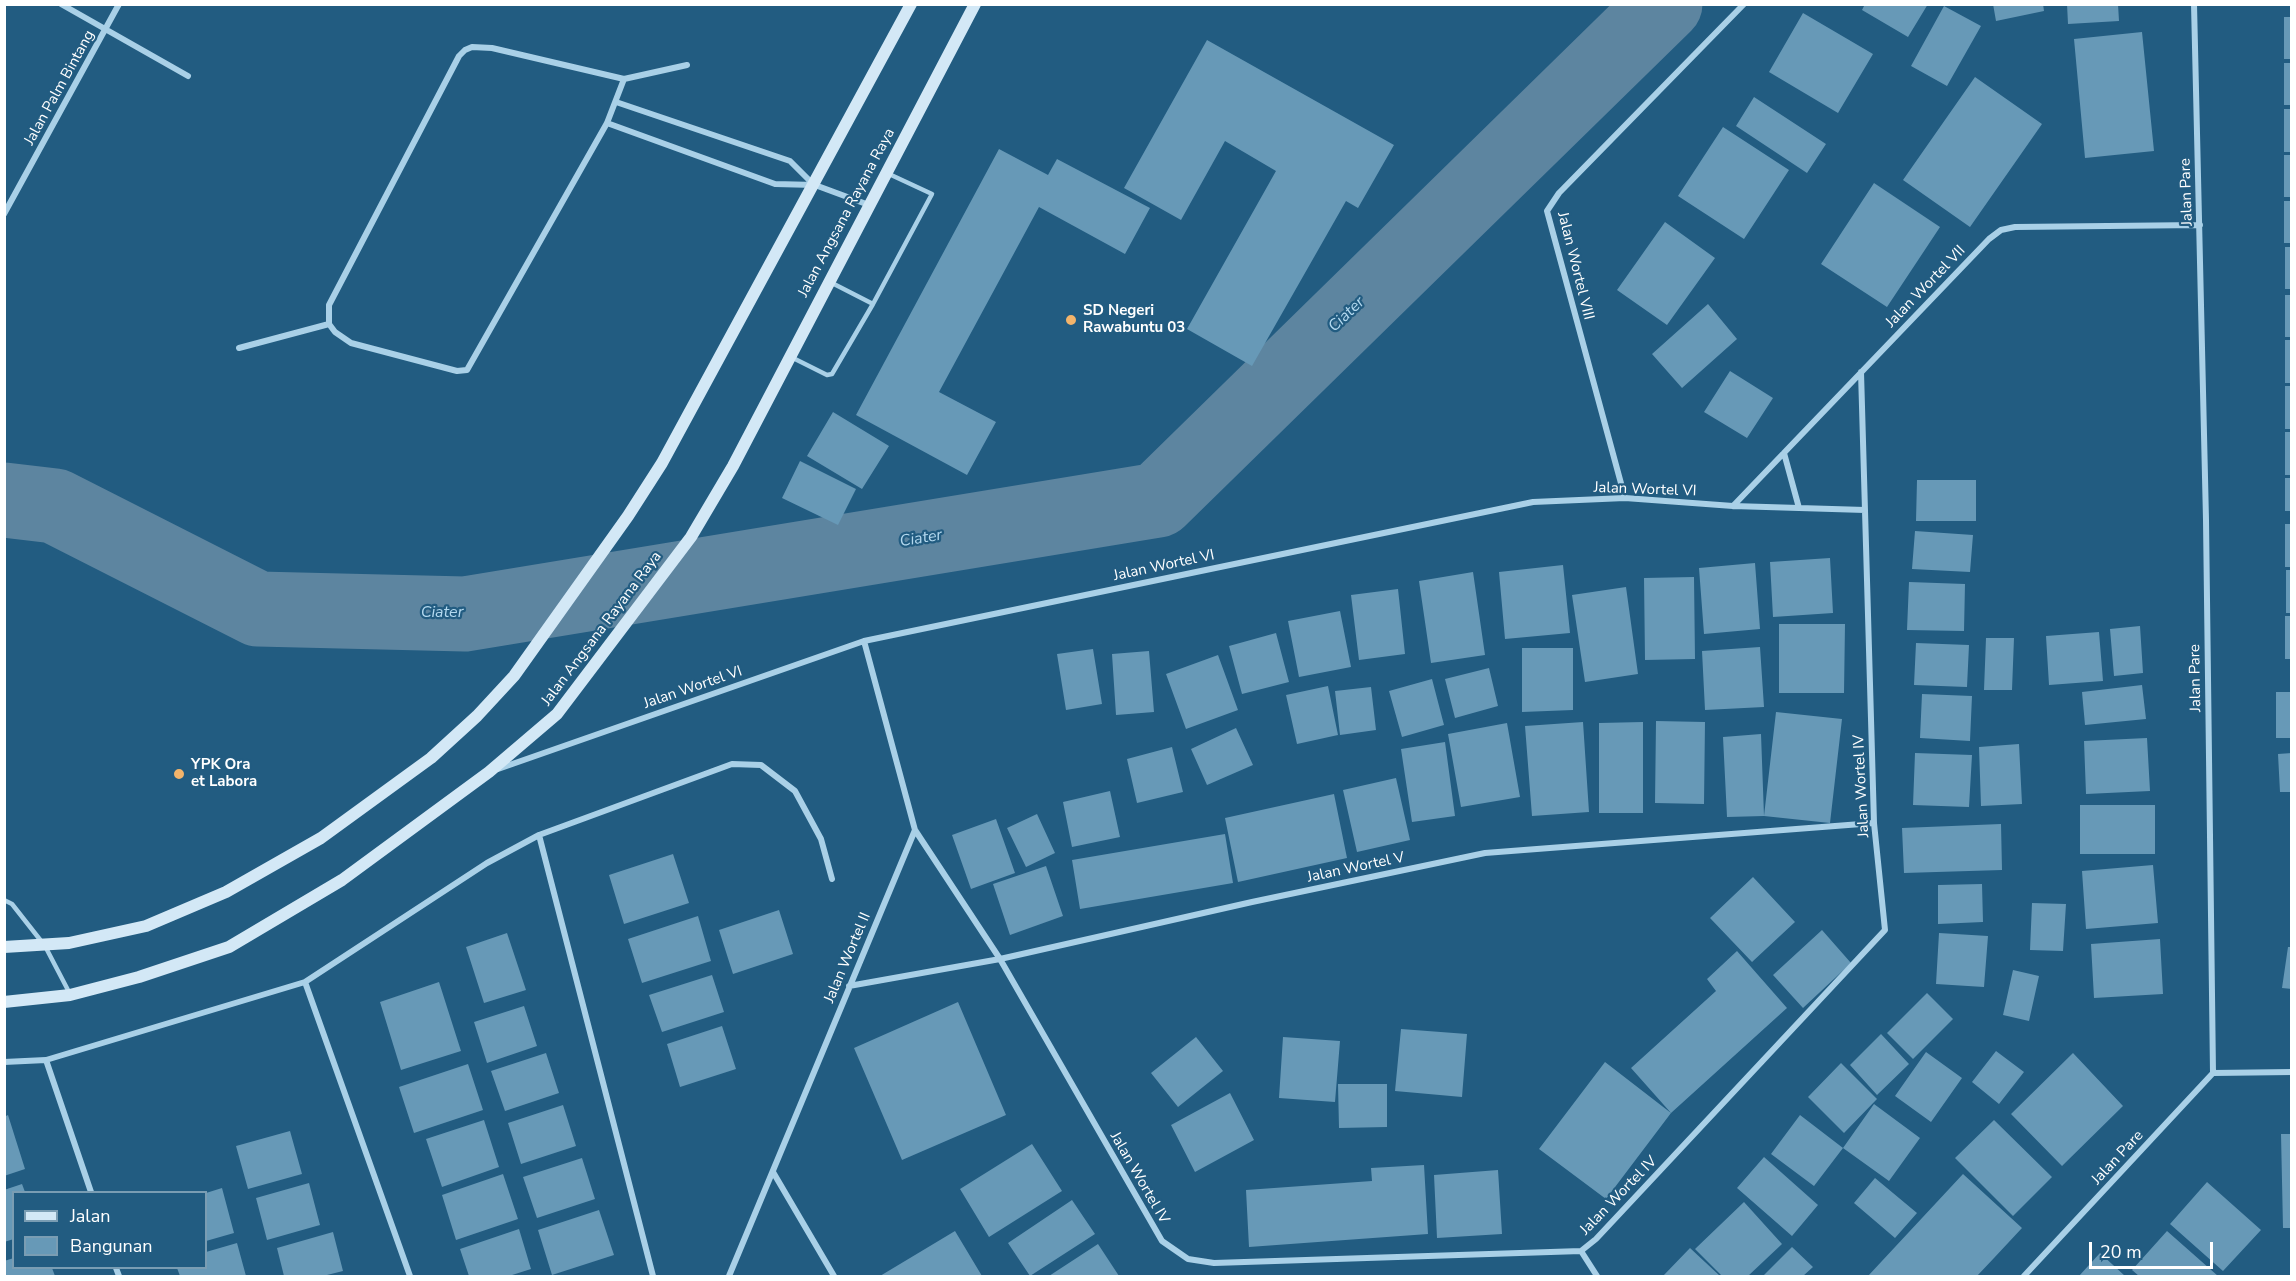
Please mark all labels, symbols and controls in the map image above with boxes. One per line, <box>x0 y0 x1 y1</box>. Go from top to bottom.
street label: Jalan Palm Bintang <box>21 27 99 149</box>
street label: Jalan Angsana Rayana Raya <box>795 126 899 300</box>
street label: Jalan Pare <box>2177 158 2197 226</box>
street label: Jalan Wortel VIII <box>1553 210 1597 322</box>
street label: Jalan Wortel VII <box>1882 242 1970 332</box>
water label: Ciater <box>1325 293 1369 337</box>
place label: SD Negeri Rawabuntu 03 <box>1083 302 1185 337</box>
marker: SD Negeri Rawabuntu 03 <box>1064 313 1078 327</box>
street label: Jalan Wortel VI <box>1593 479 1697 501</box>
water label: Ciater <box>898 526 944 552</box>
street label: Jalan Wortel VI <box>1112 546 1216 586</box>
street label: Jalan Angsana Rayana Raya <box>538 548 666 710</box>
water label: Ciater <box>421 603 463 623</box>
street label: Jalan Pare <box>2186 644 2206 712</box>
street label: Jalan Wortel VI <box>641 663 745 713</box>
street label: Jalan Wortel IV <box>1850 734 1874 838</box>
place label: YPK Ora et Labora <box>191 756 257 791</box>
marker: YPK Ora et Labora <box>172 767 186 781</box>
street label: Jalan Wortel V <box>1306 849 1406 887</box>
street label: Jalan Wortel II <box>821 910 875 1006</box>
street label: Jalan Pare <box>2088 1127 2148 1189</box>
street label: Jalan Wortel IV <box>1105 1129 1173 1227</box>
street label: Jalan Wortel IV <box>1577 1153 1661 1239</box>
legend <box>12 1191 207 1269</box>
text: Jalan <box>70 1204 110 1228</box>
scale bar <box>2092 1230 2216 1268</box>
text: Bangunan <box>70 1234 153 1258</box>
text: 20 m <box>2100 1240 2142 1264</box>

